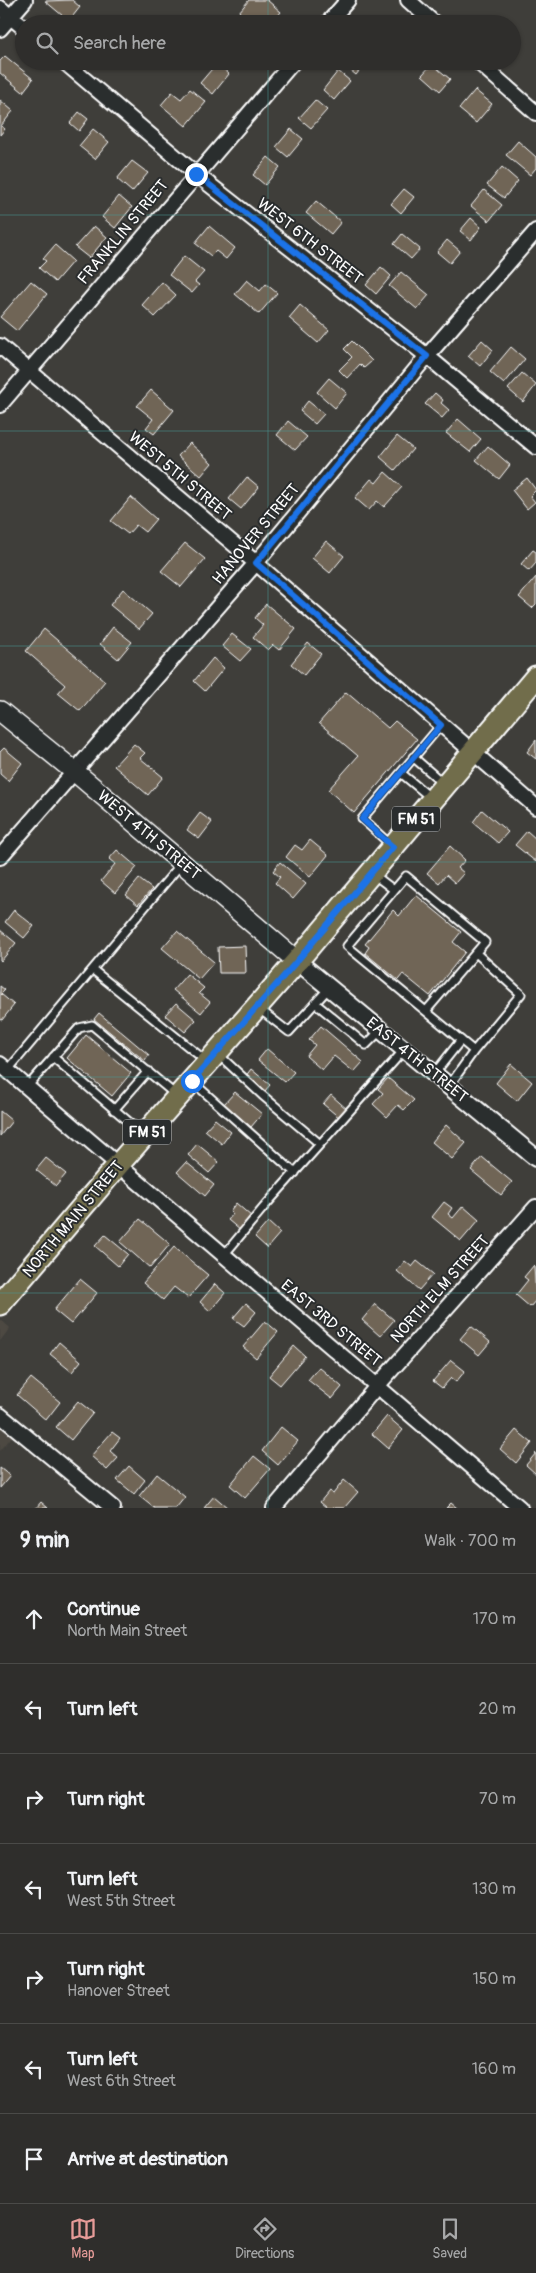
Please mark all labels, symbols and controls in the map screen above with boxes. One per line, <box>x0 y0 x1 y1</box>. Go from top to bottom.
search box <box>15 15 521 70</box>
icon: search <box>33 29 61 57</box>
text: Search here <box>73 31 166 55</box>
route end <box>185 163 208 186</box>
street label: FRANKLIN STREET <box>73 175 173 288</box>
street label: WEST 6TH STREET <box>253 194 367 288</box>
street label: WEST 5TH STREET <box>125 427 235 525</box>
street label: HANOVER STREET <box>208 480 304 588</box>
street label: WEST 4TH STREET <box>93 786 205 884</box>
road number: FM 51 <box>392 806 440 832</box>
street label: EAST 4TH STREET <box>362 1013 472 1107</box>
route start <box>181 1070 204 1093</box>
road number: FM 51 <box>123 1120 171 1144</box>
street label: NORTH MAIN STREET <box>18 1156 128 1282</box>
street label: NORTH ELM STREET <box>386 1231 494 1347</box>
street label: EAST 3RD STREET <box>277 1275 385 1371</box>
text: 9 min <box>20 1527 69 1554</box>
text: Walk · 700 m <box>424 1531 516 1551</box>
text: Continue <box>67 1597 140 1621</box>
icon: ahead <box>20 1605 48 1633</box>
text: 170 m <box>473 1609 516 1629</box>
text: North Main Street <box>67 1621 187 1641</box>
icon: left <box>20 1695 48 1723</box>
text: Turn left <box>67 1697 137 1721</box>
text: 20 m <box>478 1699 516 1719</box>
icon: right <box>20 1785 48 1813</box>
text: Turn right <box>67 1787 145 1811</box>
text: 70 m <box>479 1789 516 1809</box>
text: Turn left <box>67 1867 137 1891</box>
icon: left <box>20 1875 48 1903</box>
text: 130 m <box>472 1879 516 1899</box>
text: West 5th Street <box>67 1891 175 1911</box>
text: Turn right <box>67 1957 145 1981</box>
icon: right <box>20 1965 48 1993</box>
text: 150 m <box>472 1969 516 1989</box>
text: Hanover Street <box>67 1981 170 2001</box>
text: Turn left <box>67 2047 137 2071</box>
icon: left <box>20 2055 48 2083</box>
text: 160 m <box>472 2059 516 2079</box>
text: West 6th Street <box>67 2071 176 2091</box>
icon: arrive <box>20 2145 48 2173</box>
text: Arrive at destination <box>67 2147 228 2171</box>
tab: Map <box>69 2215 97 2262</box>
tab: Directions <box>235 2215 294 2262</box>
tab: Saved <box>432 2215 467 2262</box>

